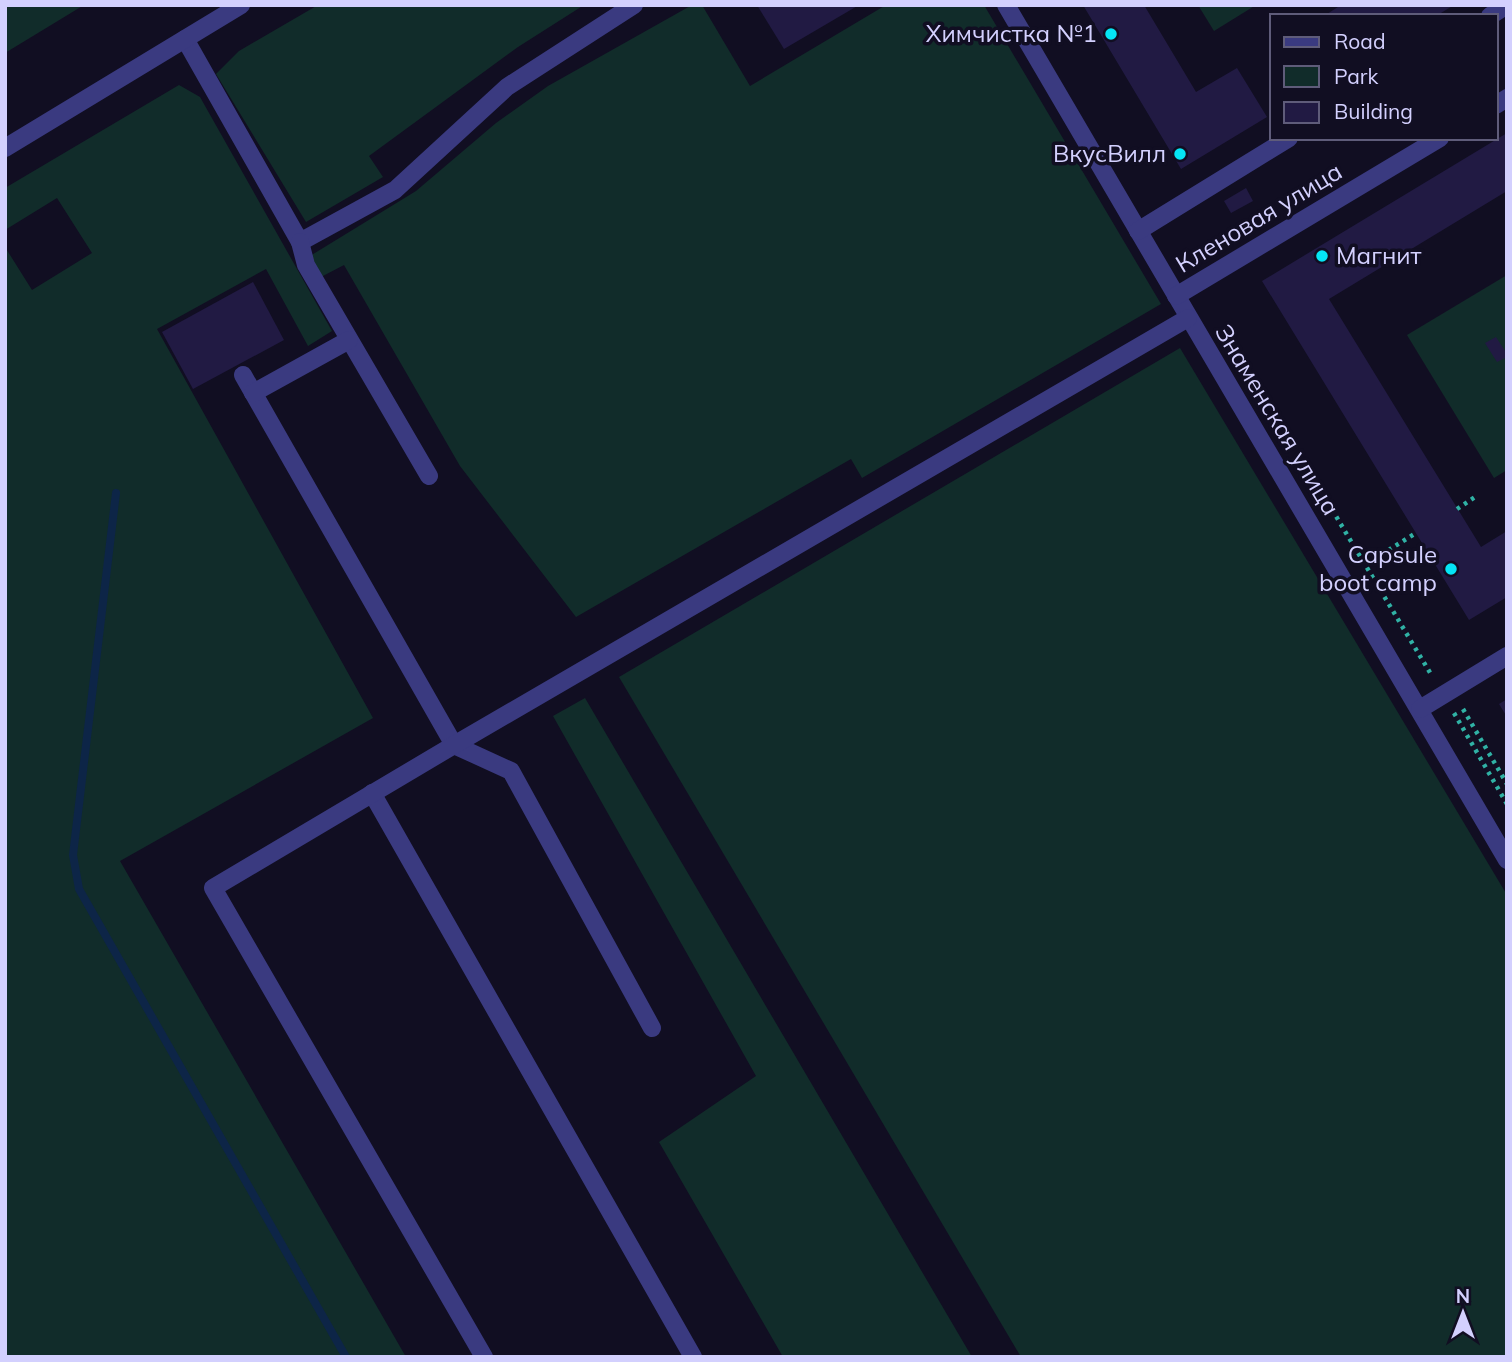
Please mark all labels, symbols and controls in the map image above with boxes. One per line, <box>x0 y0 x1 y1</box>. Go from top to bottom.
legend <box>1270 14 1498 140</box>
place label: Химчистка №1 <box>926 18 1097 48</box>
marker: Химчистка №1 <box>1103 26 1119 42</box>
text: Road <box>1334 28 1385 54</box>
text: Park <box>1334 63 1378 89</box>
text: Building <box>1334 98 1413 124</box>
place label: ВкусВилл <box>1053 138 1166 168</box>
marker: ВкусВилл <box>1172 146 1188 162</box>
street label: Кленовая улица <box>1170 156 1347 279</box>
place label: Магнит <box>1336 240 1422 270</box>
marker: Магнит <box>1314 248 1330 264</box>
street label: Знаменская улица <box>1209 319 1347 520</box>
place label: Capsule boot camp <box>1319 539 1437 597</box>
marker: Capsule boot camp <box>1443 561 1459 577</box>
north arrow <box>1428 1278 1498 1348</box>
text: N <box>1456 1284 1470 1308</box>

